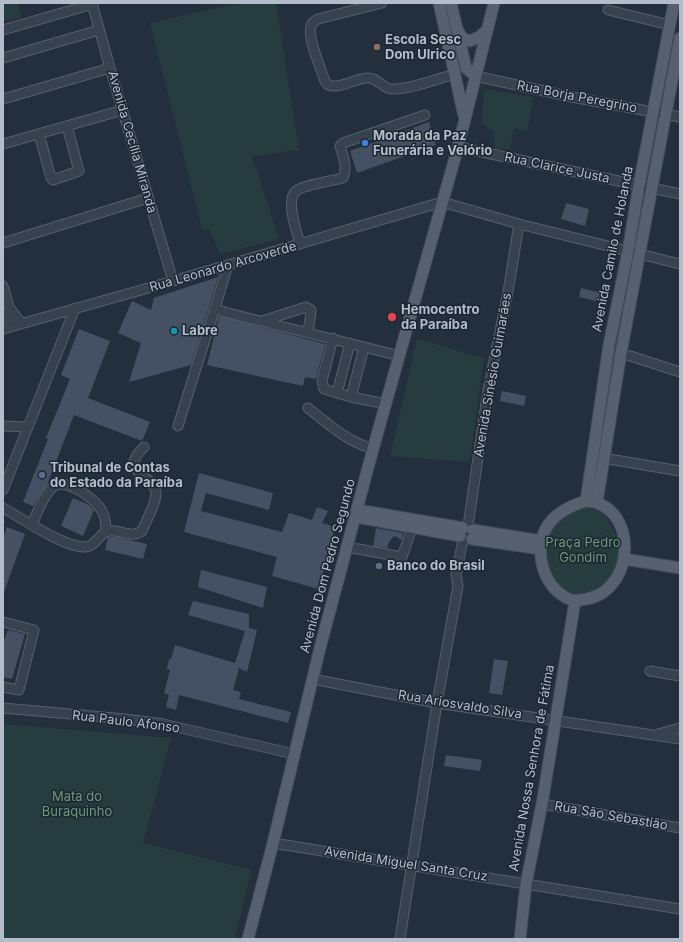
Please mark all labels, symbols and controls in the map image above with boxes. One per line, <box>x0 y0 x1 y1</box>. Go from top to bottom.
place label: Escola Sesc Dom Ulrico <box>385 32 461 63</box>
marker: Escola Sesc Dom Ulrico <box>372 42 382 52</box>
street label: Avenida Cecília Miranda <box>104 69 160 215</box>
street label: Rua Borja Peregrino <box>515 78 639 116</box>
place label: Morada da Paz Funerária e Velório <box>373 128 492 159</box>
marker: Morada da Paz Funerária e Velório <box>360 138 370 148</box>
street label: Rua Clarice Justa <box>503 149 611 187</box>
street label: Avenida Camilo de Holanda <box>589 165 637 333</box>
street label: Rua Leonardo Arcoverde <box>148 239 298 295</box>
street label: Avenida Sinésio Guimarães <box>471 292 515 458</box>
place label: Hemocentro da Paraíba <box>401 302 479 333</box>
marker: Hemocentro da Paraíba <box>386 311 398 323</box>
place label: Labre <box>182 323 218 339</box>
marker: Labre <box>169 326 179 336</box>
place label: Tribunal de Contas do Estado da Paraíba <box>50 460 183 491</box>
marker: Tribunal de Contas do Estado da Paraíba <box>37 470 47 480</box>
street label: Avenida Dom Pedro Segundo <box>297 477 359 655</box>
park label: Praça Pedro Gondim <box>545 535 621 566</box>
place label: Banco do Brasil <box>387 558 485 574</box>
marker: Banco do Brasil <box>374 561 384 571</box>
street label: Avenida Nossa Senhora de Fátima <box>506 663 558 873</box>
street label: Rua Ariosvaldo Silva <box>397 688 523 722</box>
street label: Rua Paulo Afonso <box>71 708 181 736</box>
park label: Mata do Buraquinho <box>42 789 112 820</box>
street label: Rua São Sebastião <box>553 798 669 834</box>
street label: Avenida Miguel Santa Cruz <box>323 843 489 885</box>

